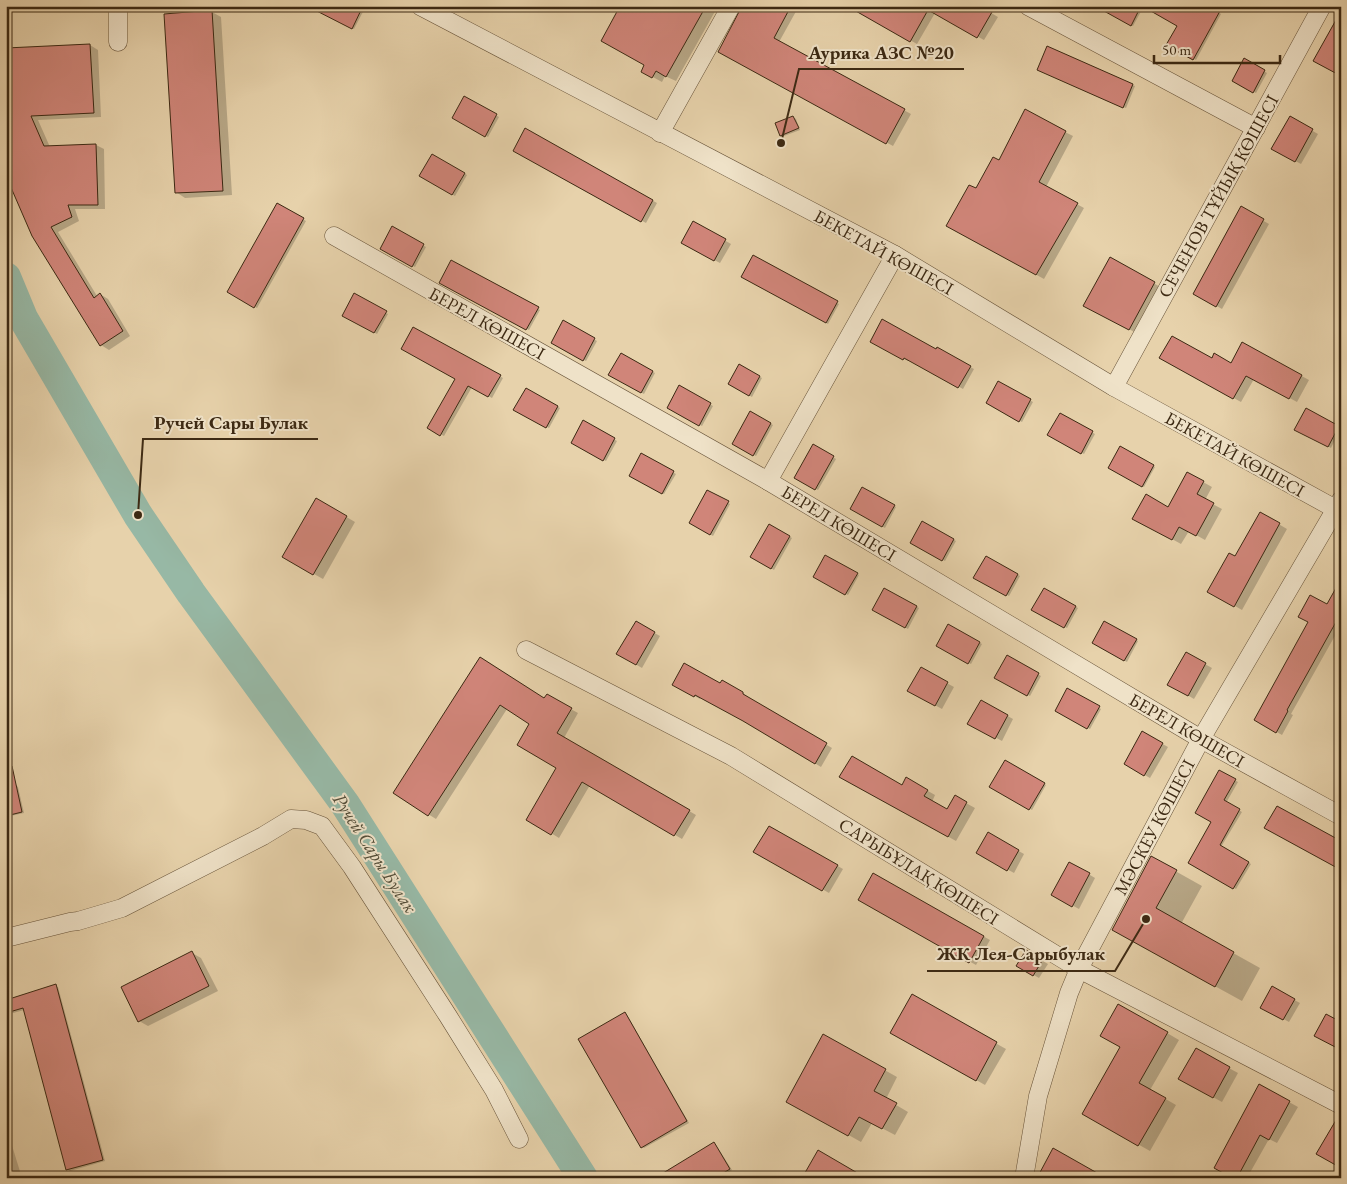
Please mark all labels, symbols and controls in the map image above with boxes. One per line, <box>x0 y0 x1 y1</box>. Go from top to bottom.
scale bar <box>1154 32 1281 64</box>
callout: Аурика АЗС №20 <box>799 35 964 69</box>
text: Аурика АЗС №20 <box>807 40 954 65</box>
text: 50 m <box>1162 40 1191 59</box>
street label: СЕЧЕНОВ ТҰЙЫҚ КӨШЕСІ <box>1153 91 1283 301</box>
street label: БЕКЕТАЙ КӨШЕСІ <box>810 204 958 300</box>
street label: БЕРЕЛ КӨШЕСІ <box>425 282 549 364</box>
callout: Ручей Сары Булак <box>143 405 318 439</box>
street label: БЕКЕТАЙ КӨШЕСІ <box>1161 406 1309 502</box>
text: Ручей Сары Булак <box>154 410 309 435</box>
street label: БЕРЕЛ КӨШЕСІ <box>777 480 901 566</box>
street label: БЕРЕЛ КӨШЕСІ <box>1125 688 1249 772</box>
street label: МӘСКЕУ КӨШЕСІ <box>1109 755 1199 899</box>
water label: Ручей Сары Булак <box>327 788 424 919</box>
street label: САРЫБҰЛАҚ КӨШЕСІ <box>835 812 1003 930</box>
callout: ЖК Лея-Сарыбулак <box>927 937 1115 971</box>
text: ЖК Лея-Сарыбулак <box>936 941 1106 966</box>

